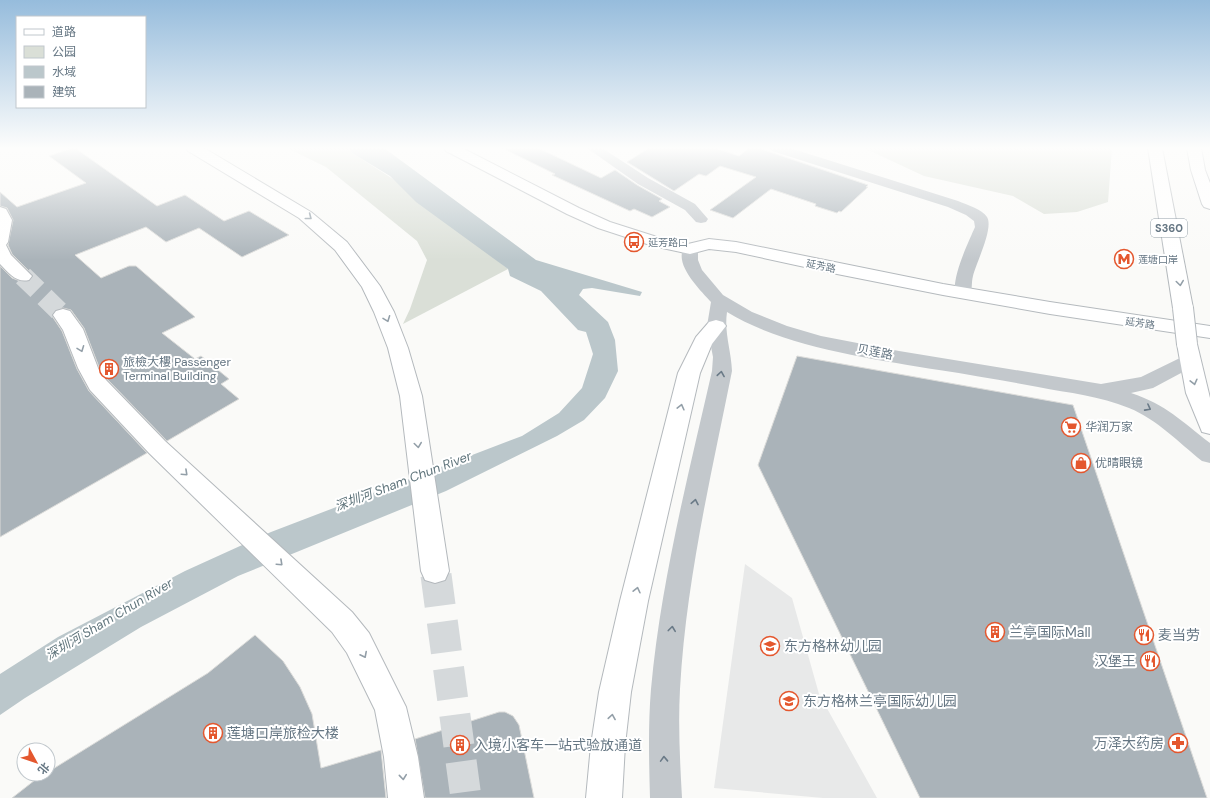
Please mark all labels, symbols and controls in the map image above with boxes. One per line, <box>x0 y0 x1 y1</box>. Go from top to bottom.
legend <box>16 16 146 108</box>
text: 道路 <box>52 24 76 40</box>
text: 公园 <box>52 44 76 60</box>
text: 水域 <box>52 64 76 80</box>
text: 建筑 <box>52 84 76 100</box>
one-way arrow <box>304 213 311 220</box>
road number: S360 <box>1151 219 1187 237</box>
bus stop icon: 延芳路口 <box>623 231 645 253</box>
place label: 延芳路口 <box>648 236 688 249</box>
metro station icon: 莲塘口岸 <box>1113 248 1135 270</box>
place label: 莲塘口岸 <box>1138 253 1178 266</box>
street label: 延芳路 <box>805 257 837 275</box>
one-way arrow <box>1175 280 1184 286</box>
street label: 延芳路 <box>1124 314 1156 332</box>
one-way arrow <box>382 316 390 323</box>
street label: 贝莲路 <box>856 341 894 363</box>
one-way arrow <box>76 346 84 353</box>
place label: 旅檢大樓 Passenger Terminal Building <box>123 354 231 384</box>
building icon: 旅檢大樓 Passenger Terminal Building <box>98 358 120 380</box>
one-way arrow <box>716 371 725 377</box>
one-way arrow <box>1190 379 1198 385</box>
one-way arrow <box>676 404 684 411</box>
one-way arrow <box>1144 404 1151 411</box>
supermarket icon: 华润万家 <box>1060 416 1082 438</box>
place label: 华润万家 <box>1085 419 1133 435</box>
one-way arrow <box>413 442 422 448</box>
water label: 深圳河 Sham Chun River <box>332 447 475 515</box>
shop icon: 优晴眼镜 <box>1070 452 1092 474</box>
place label: 优晴眼镜 <box>1095 455 1143 471</box>
one-way arrow <box>180 469 188 476</box>
one-way arrow <box>691 498 699 505</box>
one-way arrow <box>275 558 283 566</box>
water label: 深圳河 Sham Chun River <box>42 574 177 664</box>
one-way arrow <box>632 587 640 593</box>
building icon: 兰亭国际Mall <box>984 621 1006 643</box>
place label: 兰亭国际Mall <box>1009 623 1091 641</box>
restaurant icon: 麦当劳 <box>1133 624 1155 646</box>
one-way arrow <box>667 626 676 632</box>
place label: 麦当劳 <box>1158 626 1200 644</box>
school or university icon: 东方格林幼儿园 <box>759 635 781 657</box>
place label: 东方格林幼儿园 <box>784 637 882 655</box>
one-way arrow <box>359 650 366 658</box>
restaurant icon: 汉堡王 <box>1139 650 1161 672</box>
place label: 汉堡王 <box>1094 652 1136 670</box>
school or university icon: 东方格林兰亭国际幼儿园 <box>778 690 800 712</box>
place label: 东方格林兰亭国际幼儿园 <box>803 692 957 710</box>
one-way arrow <box>607 714 616 721</box>
building icon: 莲塘口岸旅检大楼 <box>202 722 224 744</box>
place label: 莲塘口岸旅检大楼 <box>227 724 339 742</box>
pharmacy icon: 万泽大药房 <box>1167 732 1189 754</box>
building icon: 入境小客车一站式验放通道 <box>449 734 471 756</box>
place label: 万泽大药房 <box>1094 734 1164 752</box>
place label: 入境小客车一站式验放通道 <box>474 736 642 754</box>
north arrow <box>16 742 56 782</box>
one-way arrow <box>660 756 669 762</box>
text: 北 <box>35 760 53 777</box>
one-way arrow <box>399 774 408 780</box>

